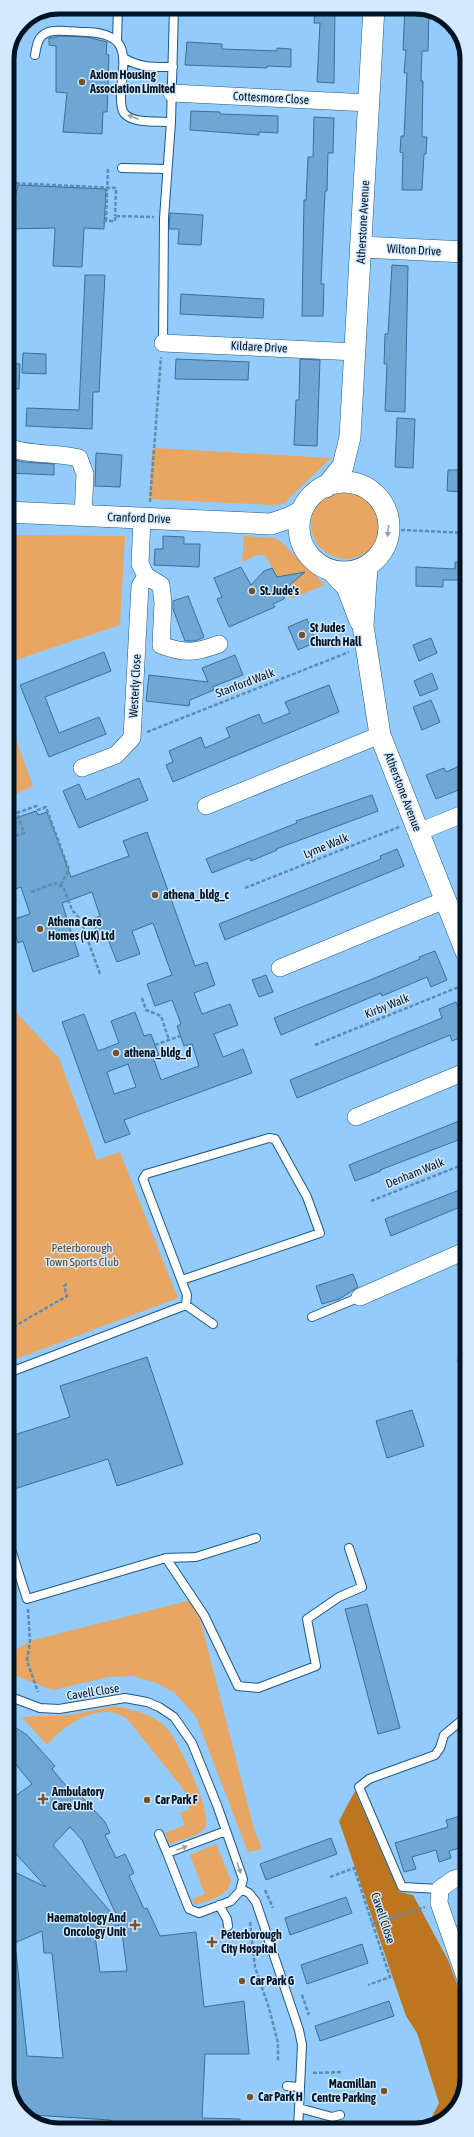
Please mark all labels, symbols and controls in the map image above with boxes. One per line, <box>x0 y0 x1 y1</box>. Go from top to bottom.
place label: Axiom Housing Association Limited <box>89 68 176 96</box>
marker: Axiom Housing Association Limited <box>77 77 87 87</box>
street label: Cottesmore Close <box>233 89 309 107</box>
one-way arrow <box>127 114 138 120</box>
street label: Atherstone Avenue <box>354 180 372 264</box>
street label: Wilton Drive <box>386 242 442 258</box>
street label: Kildare Drive <box>230 339 288 355</box>
street label: Cranford Drive <box>107 510 171 526</box>
one-way arrow <box>385 525 392 537</box>
place label: St. Jude's <box>260 584 300 598</box>
marker: St. Jude's <box>247 586 257 596</box>
place label: St Judes Church Hall <box>310 621 362 649</box>
marker: St Judes Church Hall <box>297 630 307 640</box>
street label: Westerly Close <box>126 654 144 718</box>
street label: Stanford Walk <box>213 665 277 701</box>
street label: Atherstone Avenue <box>382 751 424 833</box>
street label: Lyme Walk <box>301 830 351 861</box>
place label: athena_bldg_c <box>163 888 230 902</box>
marker: athena_bldg_c <box>150 890 160 900</box>
place label: Athena Care Homes (UK) Ltd <box>47 915 115 943</box>
marker: Athena Care Homes (UK) Ltd <box>35 924 45 934</box>
street label: Kirby Walk <box>363 990 412 1021</box>
place label: athena_bldg_d <box>124 1046 192 1060</box>
marker: athena_bldg_d <box>111 1048 121 1058</box>
street label: Denham Walk <box>384 1155 447 1191</box>
park label: Peterborough Town Sports Club <box>45 1241 119 1269</box>
street label: Cavell Close <box>66 1681 120 1703</box>
place label: Ambulatory Care Unit <box>51 1785 104 1813</box>
marker: Ambulatory Care Unit <box>37 1793 49 1805</box>
place label: Car Park F <box>155 1793 198 1807</box>
marker: Car Park F <box>142 1795 152 1805</box>
one-way arrow <box>176 1844 188 1850</box>
one-way arrow <box>237 1862 243 1874</box>
street label: Cavell Close <box>368 1891 398 1945</box>
place label: Haematology And Oncology Unit <box>47 1911 127 1939</box>
marker: Haematology And Oncology Unit <box>129 1919 141 1931</box>
place label: Peterborough City Hospital <box>221 1928 282 1956</box>
marker: Peterborough City Hospital <box>206 1936 218 1948</box>
place label: Car Park G <box>250 1974 295 1988</box>
marker: Car Park G <box>237 1976 247 1986</box>
place label: Macmillan Centre Parking <box>312 2077 377 2105</box>
marker: Macmillan Centre Parking <box>379 2086 389 2096</box>
place label: Car Park H <box>258 2090 303 2104</box>
marker: Car Park H <box>245 2092 255 2102</box>

